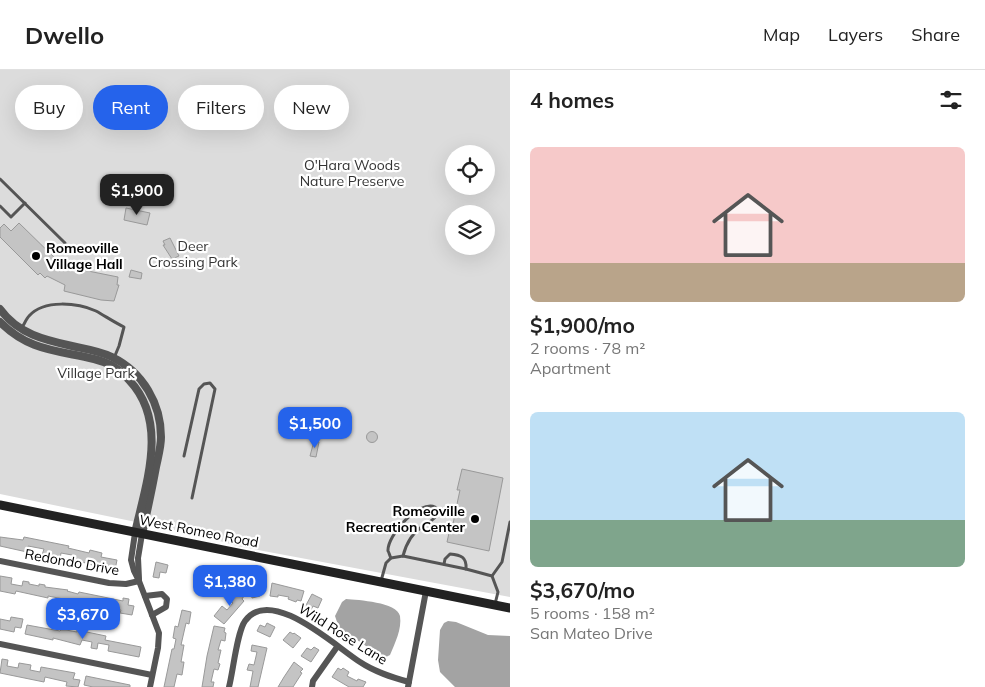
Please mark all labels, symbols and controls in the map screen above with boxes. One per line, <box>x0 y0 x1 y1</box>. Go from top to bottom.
text: Dwello <box>25 20 104 50</box>
text: Map <box>763 23 800 46</box>
text: Layers <box>828 23 883 46</box>
text: Share <box>911 23 960 46</box>
chip: Buy <box>15 85 83 130</box>
chip: Rent <box>93 85 168 130</box>
chip: Filters <box>178 85 264 130</box>
chip: New <box>274 85 349 130</box>
icon: filters <box>937 86 965 114</box>
text: 4 homes <box>530 87 614 113</box>
map controls <box>445 145 495 255</box>
button: locate <box>445 145 495 195</box>
park label: O'Hara Woods Nature Preserve <box>300 156 404 190</box>
pin: $1,900 <box>96 174 178 216</box>
text: $1,900 <box>111 180 163 200</box>
icon: home <box>703 180 793 270</box>
button: layers <box>445 205 495 255</box>
park label: Deer Crossing Park <box>148 237 239 271</box>
place label: Romeoville Village Hall <box>45 239 123 273</box>
marker: Romeoville Village Hall <box>30 250 42 262</box>
text: $1,900/mo <box>530 312 635 338</box>
text: 2 rooms · 78 m² <box>530 338 645 358</box>
text: Apartment <box>530 358 611 378</box>
park label: Village Park <box>57 364 135 382</box>
pin: $1,500 <box>274 406 356 449</box>
text: $1,500 <box>289 413 341 433</box>
icon: home <box>703 445 793 535</box>
place label: Romeoville Recreation Center <box>346 502 465 536</box>
street label: West Romeo Road <box>138 511 260 551</box>
marker: Romeoville Recreation Center <box>469 513 481 525</box>
street label: Redondo Drive <box>23 545 121 579</box>
pin: $1,380 <box>189 564 271 607</box>
text: $1,380 <box>204 571 256 591</box>
text: $3,670/mo <box>530 577 635 603</box>
pin: $3,670 <box>42 598 124 640</box>
street label: Wild Rose Lane <box>295 599 391 669</box>
text: 5 rooms · 158 m² <box>530 603 655 623</box>
text: $3,670 <box>57 604 109 624</box>
text: San Mateo Drive <box>530 623 653 643</box>

